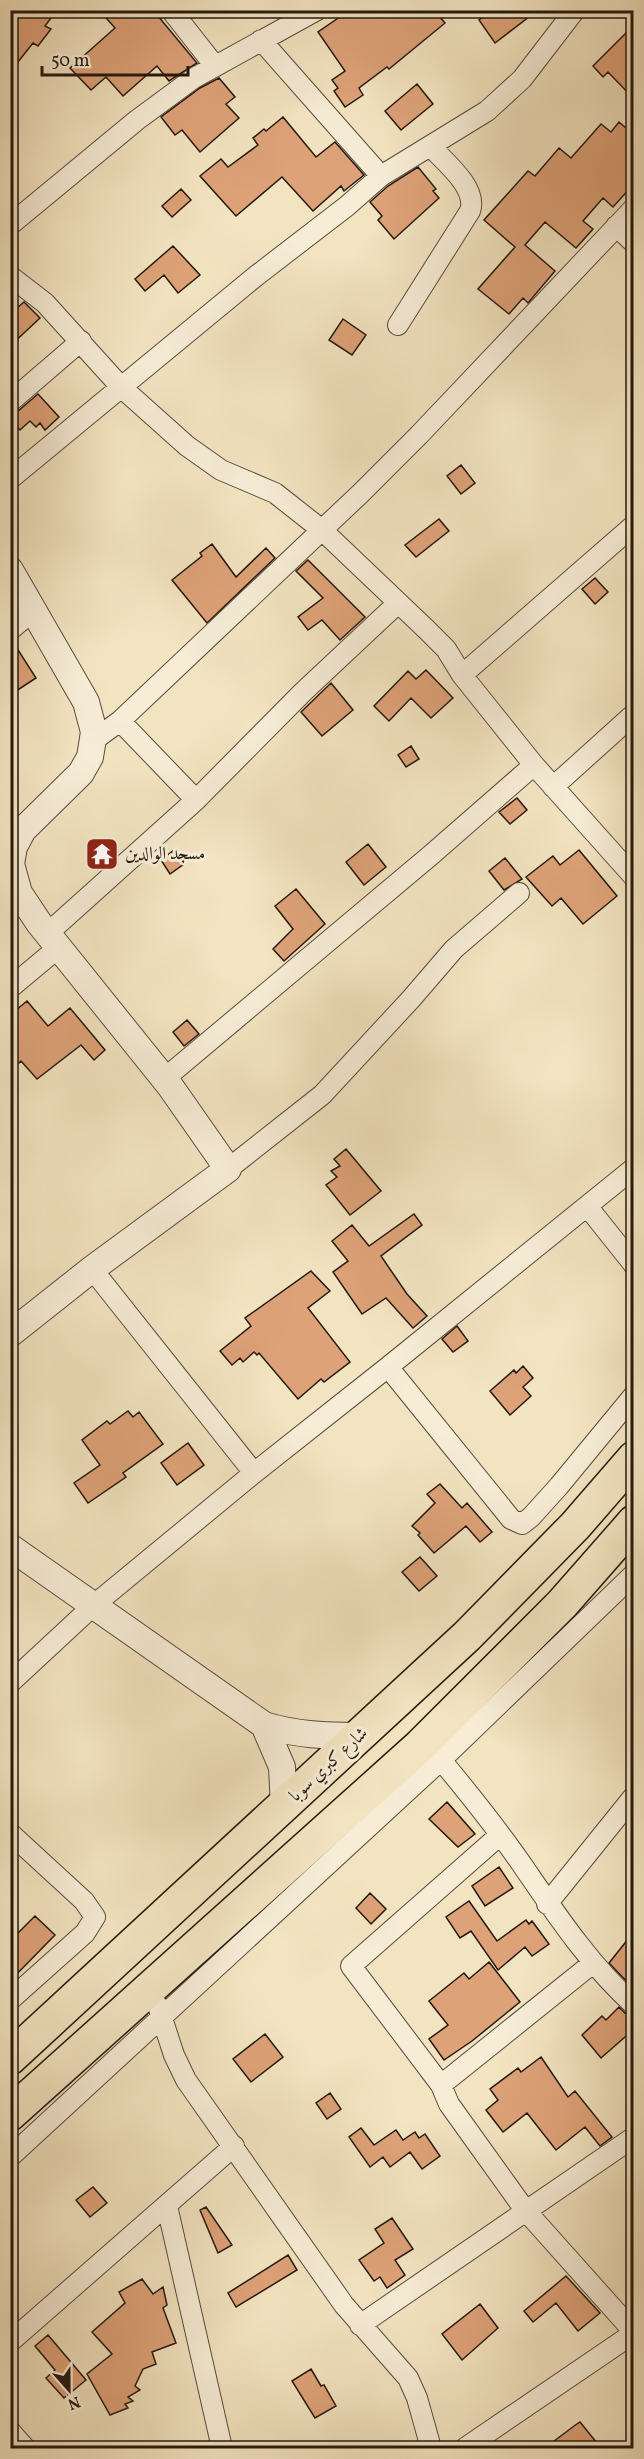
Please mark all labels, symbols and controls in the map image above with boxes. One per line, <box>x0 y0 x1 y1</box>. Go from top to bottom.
scale bar <box>42 39 188 77</box>
text: 50 m <box>51 49 90 74</box>
temple icon: مسجد الوالدين <box>84 836 120 872</box>
place label: مسجد الوالدين <box>125 842 205 867</box>
street label: شارع كبري سوبا <box>284 1722 375 1809</box>
north arrow <box>39 2360 99 2420</box>
text: N <box>64 2390 83 2415</box>

